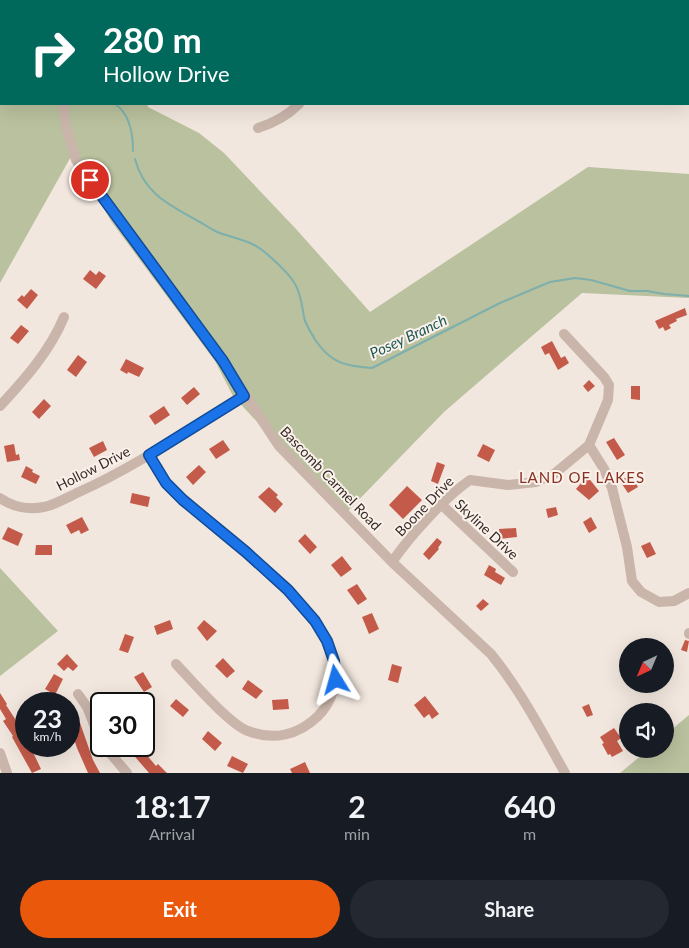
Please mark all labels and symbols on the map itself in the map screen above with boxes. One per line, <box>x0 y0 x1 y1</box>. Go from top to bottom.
pin <box>69 159 111 201</box>
water label: Posey Branch <box>366 310 450 362</box>
street label: Bascomb Carmel Road <box>277 423 385 533</box>
street label: Hollow Drive <box>53 442 133 494</box>
district label: LAND OF LAKES <box>519 468 645 486</box>
street label: Boone Drive <box>391 472 457 540</box>
street label: Skyline Drive <box>452 495 522 563</box>
north arrow <box>619 638 674 692</box>
position arrow <box>309 653 361 705</box>
speed limit sign: 30 <box>90 692 155 757</box>

